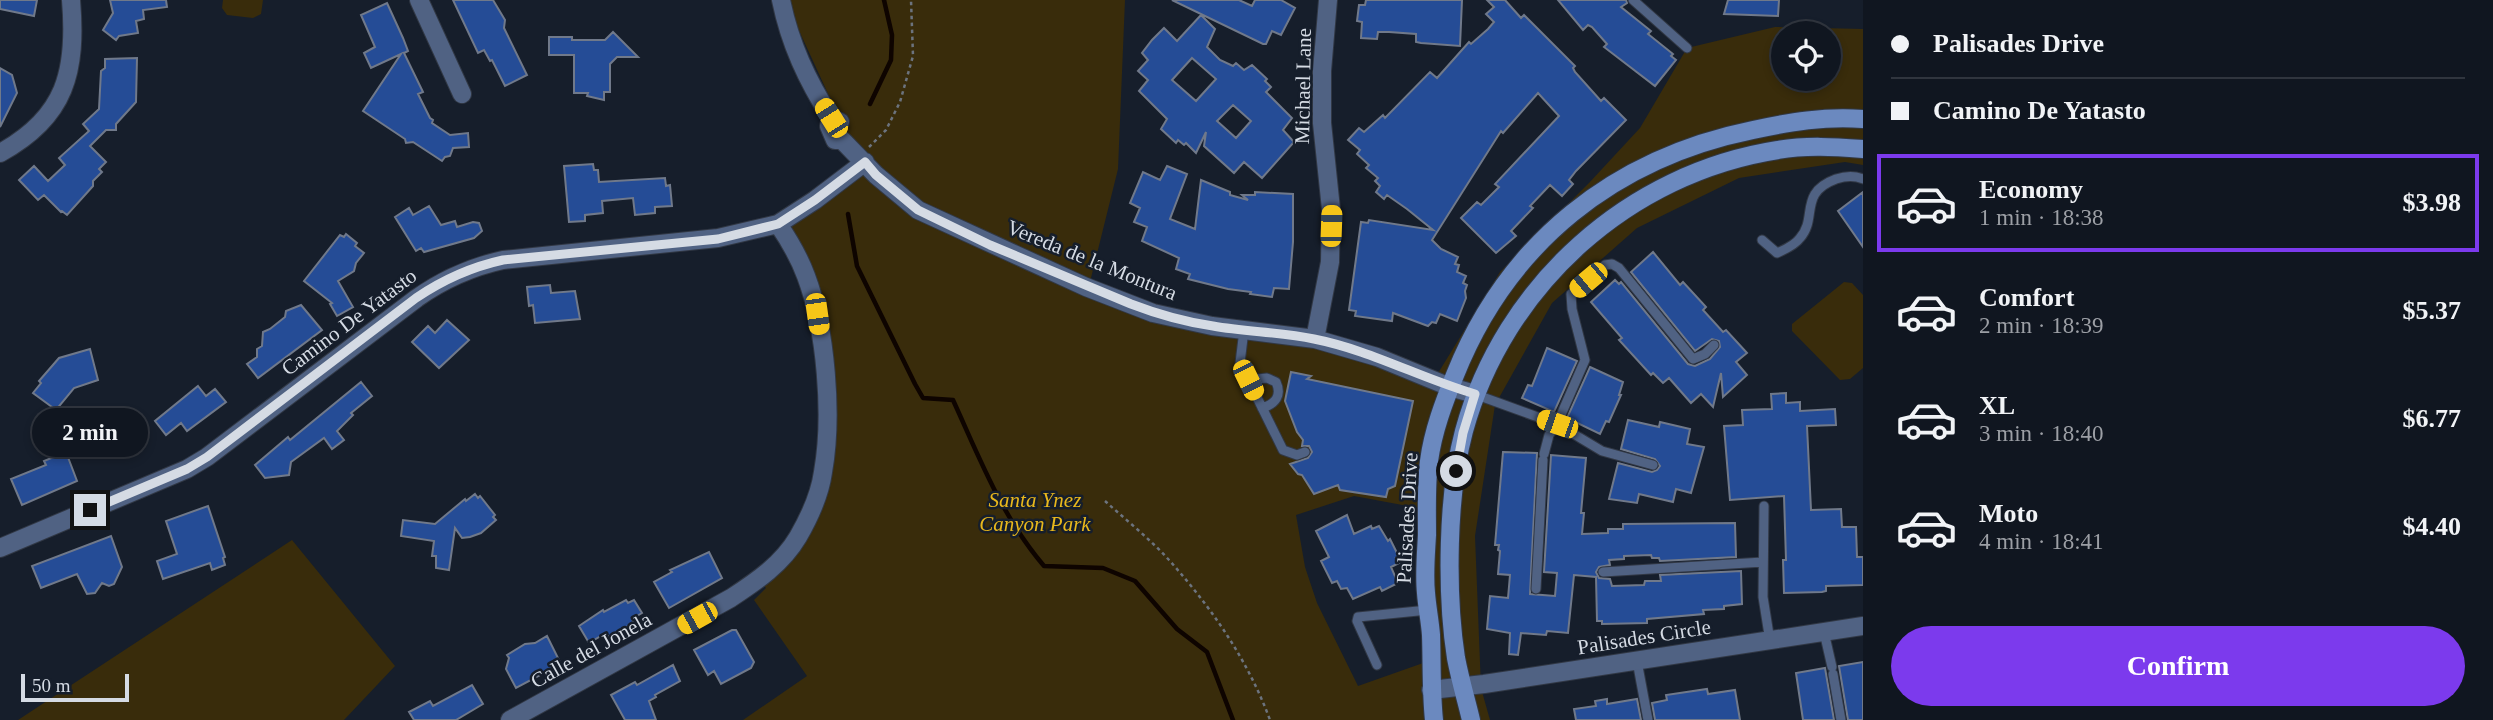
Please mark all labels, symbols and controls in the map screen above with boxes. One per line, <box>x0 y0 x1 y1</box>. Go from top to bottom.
map controls <box>1771 21 1841 91</box>
button: locate <box>1771 21 1841 91</box>
street label: Michael Lane <box>1290 28 1316 144</box>
text: Palisades Drive <box>1933 29 2104 58</box>
car <box>811 95 852 141</box>
text: Camino De Yatasto <box>1933 96 2146 125</box>
icon: car <box>1895 172 1958 235</box>
text: Economy <box>1979 175 2083 204</box>
text: $3.98 <box>2403 188 2461 217</box>
car <box>1320 205 1343 247</box>
text: 1 min · 18:38 <box>1979 205 2104 230</box>
street label: Vereda de la Montura <box>1003 215 1181 305</box>
car <box>1566 258 1611 302</box>
street label: Camino De Yatasto <box>277 263 421 381</box>
icon: car <box>1895 280 1958 343</box>
text: Comfort <box>1979 283 2074 312</box>
car <box>804 292 831 336</box>
text: $5.37 <box>2403 296 2461 325</box>
text: 2 min · 18:39 <box>1979 313 2104 338</box>
car <box>1230 357 1267 403</box>
icon: car <box>1895 388 1958 451</box>
text: XL <box>1979 391 2015 420</box>
text: $6.77 <box>2403 404 2461 433</box>
car <box>1534 407 1581 441</box>
callout: 2 min <box>32 408 148 458</box>
text: 2 min <box>62 420 118 445</box>
text: 3 min · 18:40 <box>1979 421 2104 446</box>
street label: Palisades Drive <box>1392 452 1422 584</box>
route start <box>1440 455 1472 487</box>
park label: Santa Ynez Canyon Park <box>979 488 1091 536</box>
route end <box>74 494 106 526</box>
icon: car <box>1895 496 1958 559</box>
text: Moto <box>1979 499 2038 528</box>
text: $4.40 <box>2403 512 2461 541</box>
text: 4 min · 18:41 <box>1979 529 2104 554</box>
car <box>674 599 721 637</box>
street label: Calle del Jonela <box>527 607 656 693</box>
street label: Palisades Circle <box>1576 615 1712 659</box>
button: Confirm <box>1891 626 2465 706</box>
scale bar <box>21 671 130 703</box>
text: 50 m <box>32 675 71 696</box>

